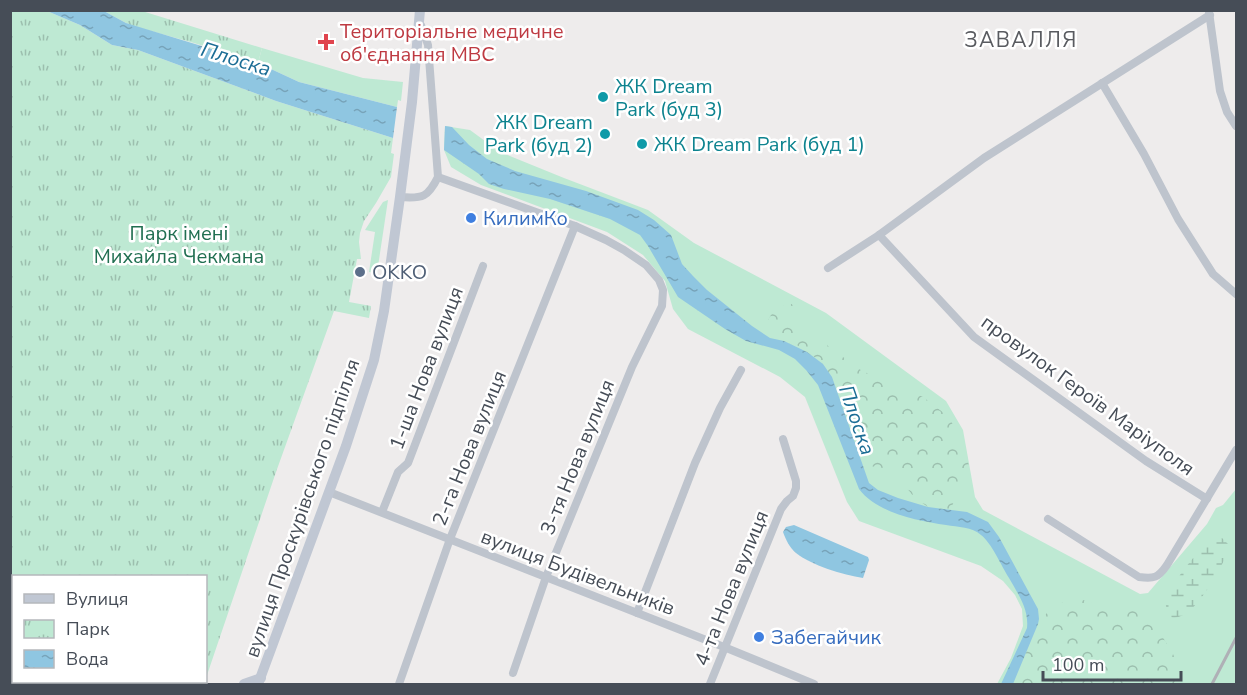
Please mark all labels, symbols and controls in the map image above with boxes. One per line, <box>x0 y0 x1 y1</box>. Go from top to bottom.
place label: Територіальне медичне об'єднання МВС <box>340 18 564 68</box>
district label: ЗАВАЛЛЯ <box>964 26 1078 54</box>
marker: Територіальне медичне об'єднання МВС <box>317 33 335 51</box>
water label: Плоска <box>197 35 275 83</box>
place label: ЖК Dream Park (буд 3) <box>615 73 723 123</box>
marker: ЖК Dream Park (буд 3) <box>596 90 610 104</box>
place label: ЖК Dream Park (буд 2) <box>485 109 593 159</box>
marker: ЖК Dream Park (буд 2) <box>598 127 612 141</box>
place label: ЖК Dream Park (буд 1) <box>654 131 865 158</box>
marker: ЖК Dream Park (буд 1) <box>635 137 649 151</box>
place label: КилимКо <box>483 205 568 232</box>
marker: КилимКо <box>464 211 478 225</box>
park label: Парк імені Михайла Чекмана <box>94 220 264 270</box>
place label: OKKO <box>372 259 427 286</box>
marker: OKKO <box>353 265 367 279</box>
street label: 1-ша Нова вулиця <box>383 283 470 454</box>
street label: провулок Героїв Маріуполя <box>976 309 1200 482</box>
street label: вулиця Проскурівського підпілля <box>239 355 366 661</box>
street label: 2-га Нова вулиця <box>426 367 513 530</box>
street label: 3-тя Нова вулиця <box>534 375 621 539</box>
water label: Плоска <box>832 381 882 459</box>
street label: 4-та Нова вулиця <box>688 506 775 670</box>
street label: вулиця Будівельників <box>477 523 679 622</box>
legend <box>12 575 207 683</box>
text: Вулиця <box>66 587 128 611</box>
text: Парк <box>66 617 110 641</box>
place label: Забегайчик <box>771 624 882 651</box>
marker: Забегайчик <box>752 630 766 644</box>
scale bar <box>1043 644 1181 682</box>
text: Вода <box>66 647 109 671</box>
text: 100 m <box>1052 653 1104 677</box>

